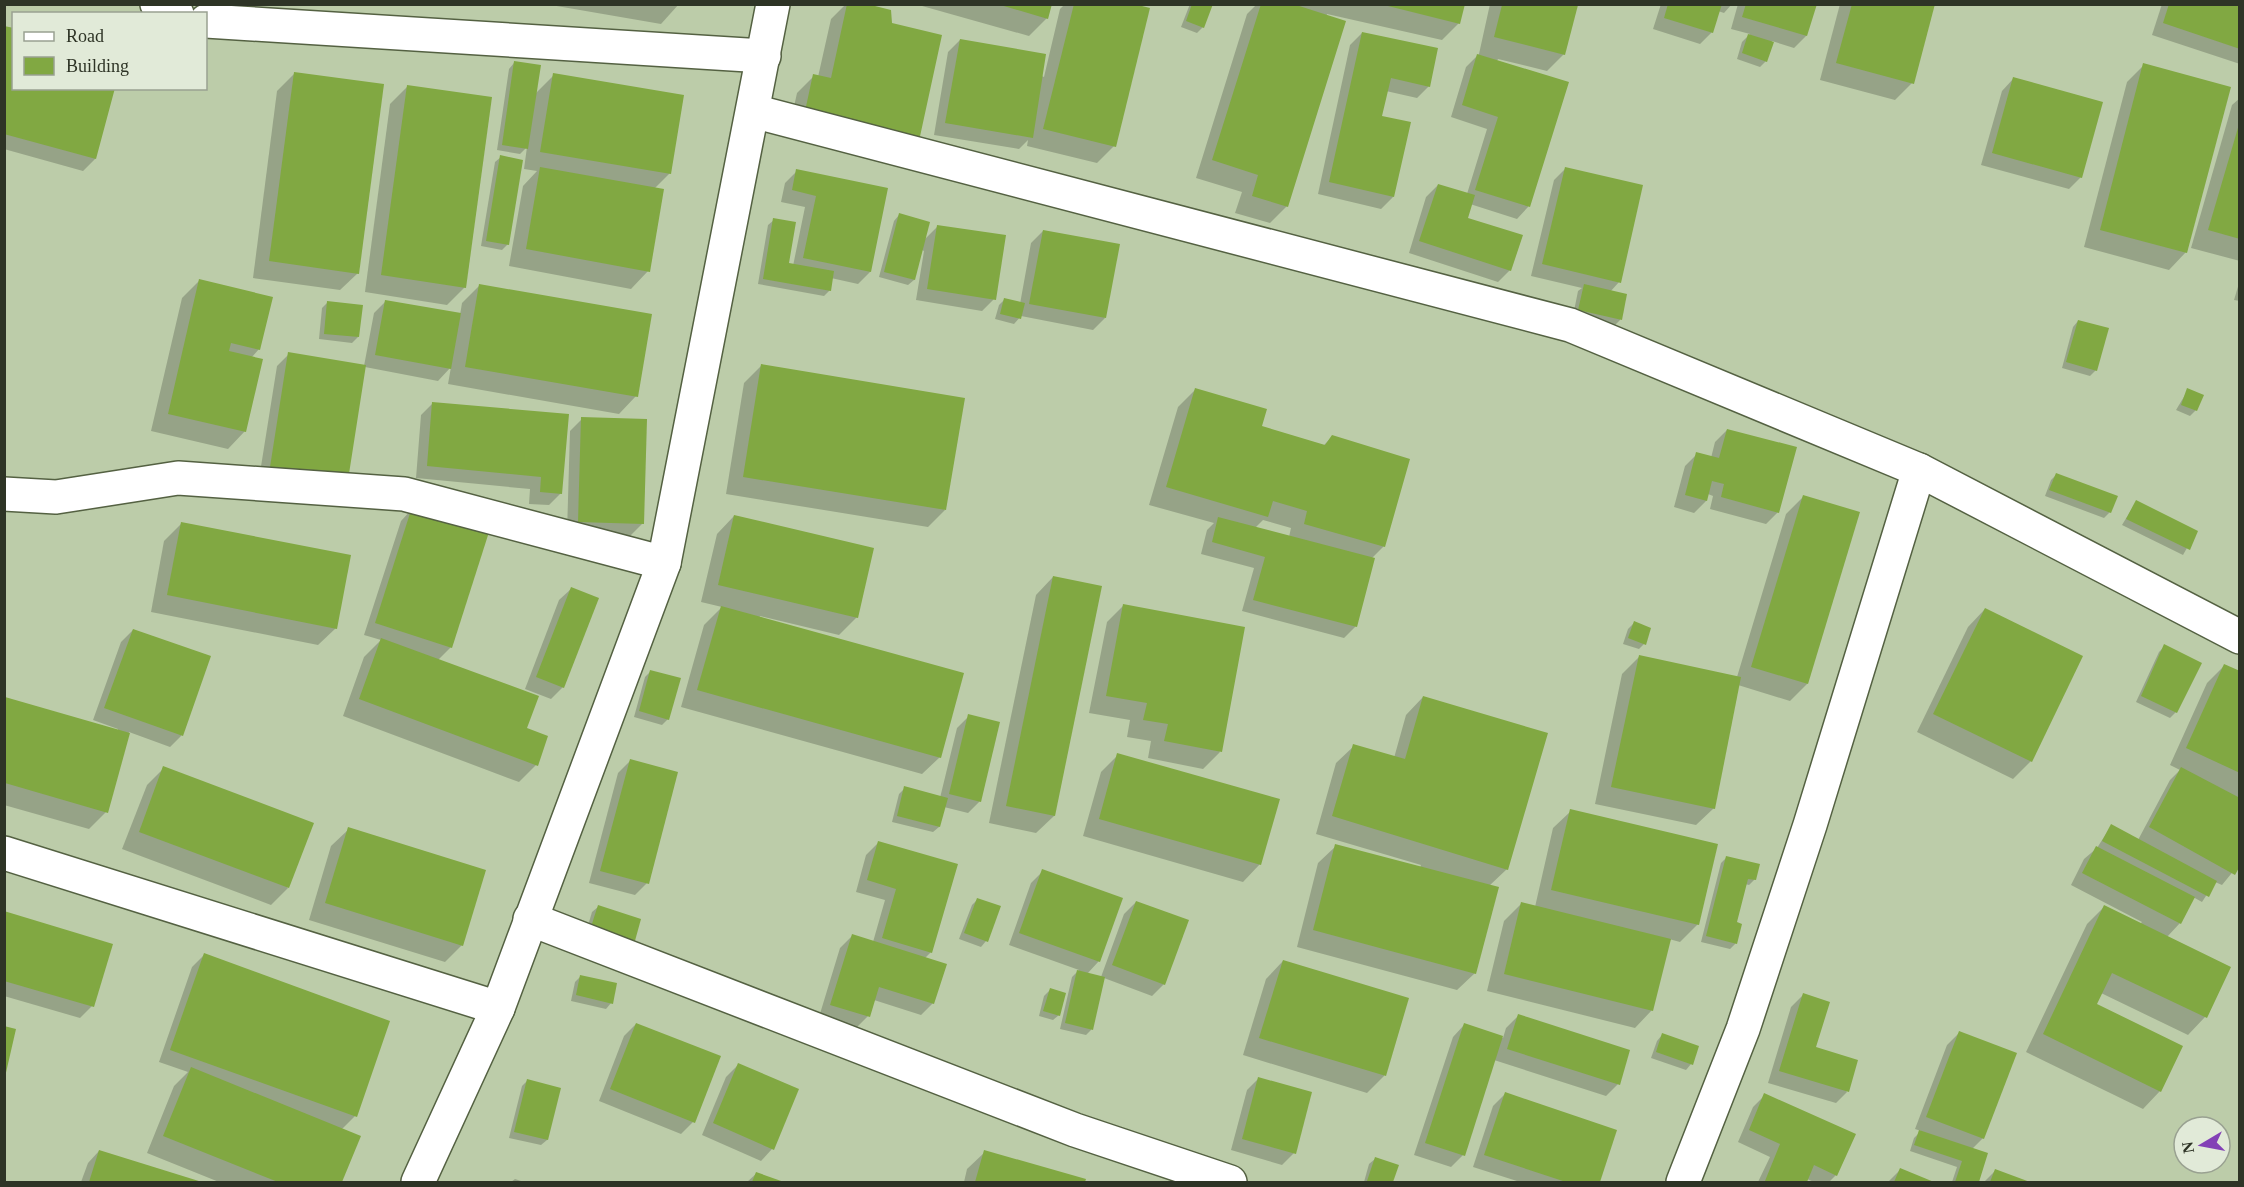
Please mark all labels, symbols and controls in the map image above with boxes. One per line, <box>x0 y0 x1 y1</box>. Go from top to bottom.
legend <box>12 12 207 90</box>
text: Road <box>66 26 104 46</box>
text: Building <box>66 56 129 76</box>
north arrow <box>2172 1115 2232 1175</box>
text: N <box>2178 1140 2197 1155</box>

